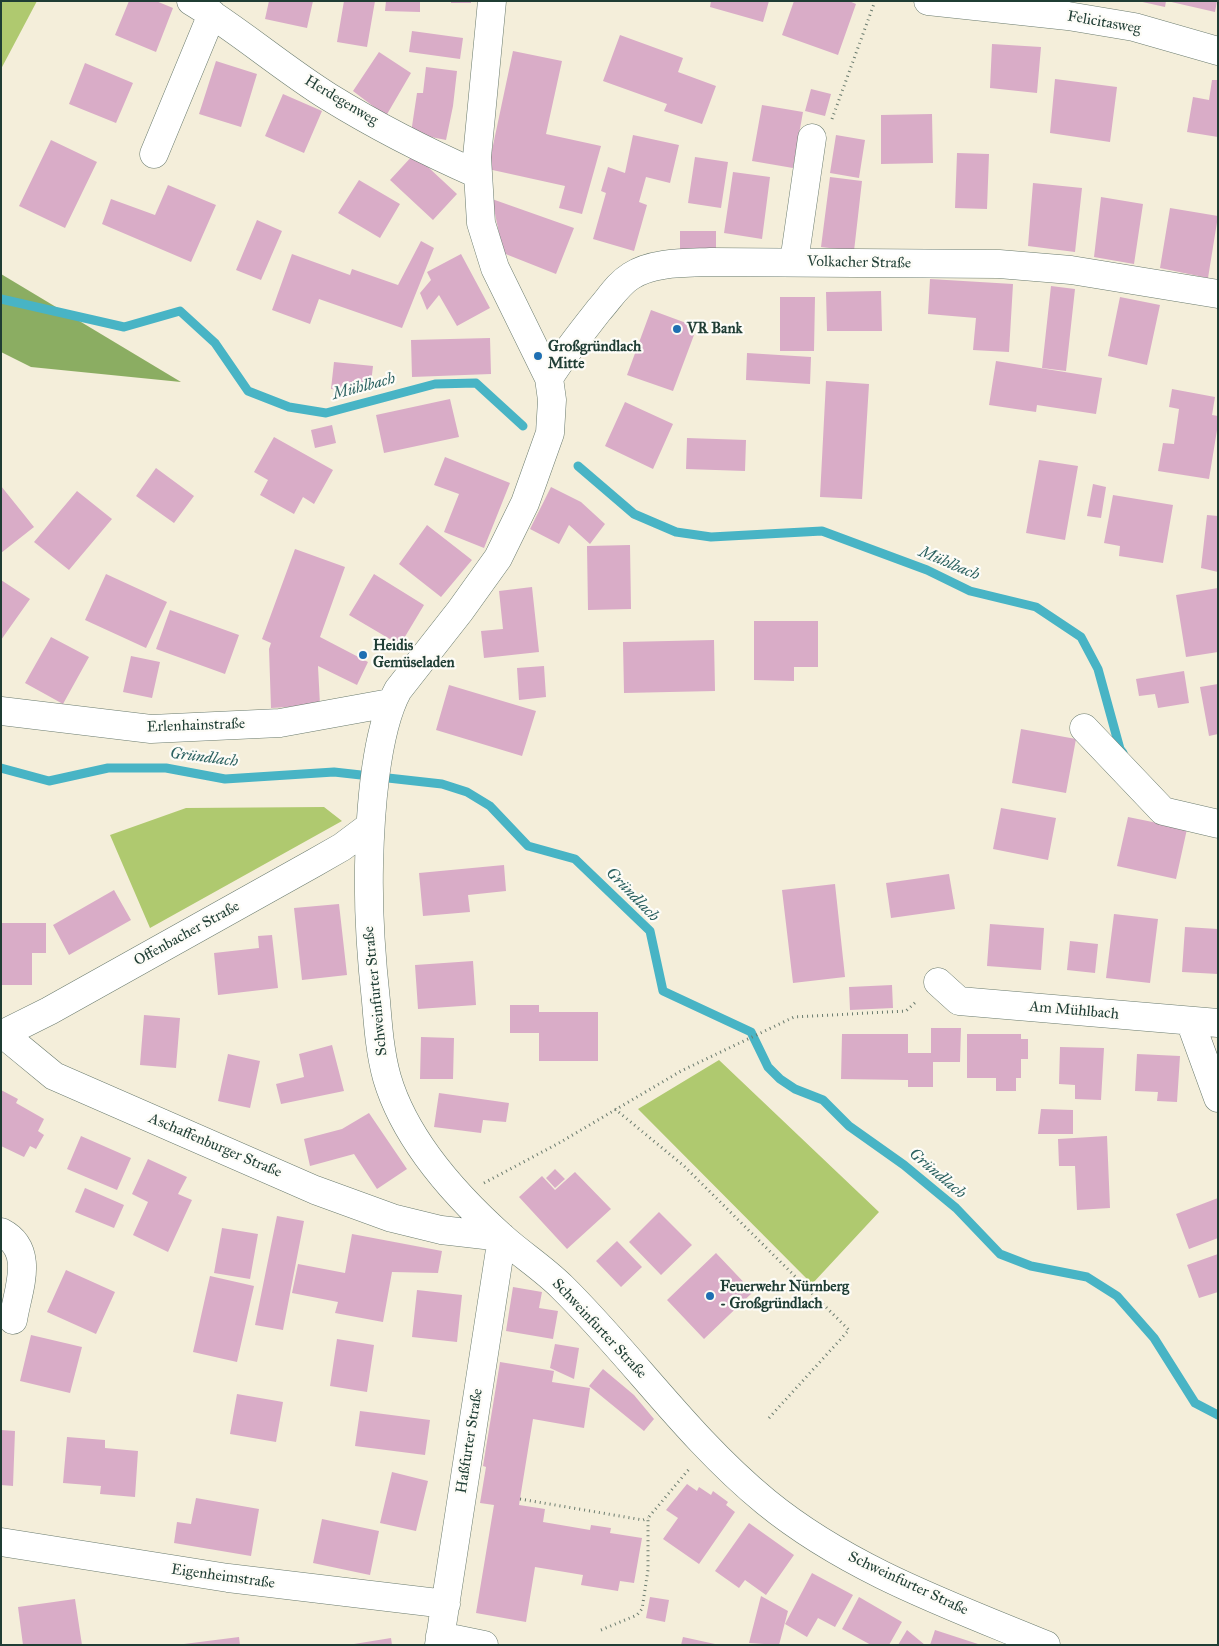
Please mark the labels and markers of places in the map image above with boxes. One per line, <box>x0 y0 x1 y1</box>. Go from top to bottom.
place label: VR Bank <box>687 320 743 338</box>
marker: VR Bank <box>671 323 683 335</box>
place label: Großgründlach Mitte <box>548 338 641 373</box>
marker: Großgründlach Mitte <box>532 350 544 362</box>
place label: Heidis Gemüseladen <box>373 637 455 672</box>
marker: Heidis Gemüseladen <box>357 649 369 661</box>
place label: Feuerwehr Nürnberg - Großgründlach <box>720 1278 849 1313</box>
marker: Feuerwehr Nürnberg - Großgründlach <box>704 1290 716 1302</box>

